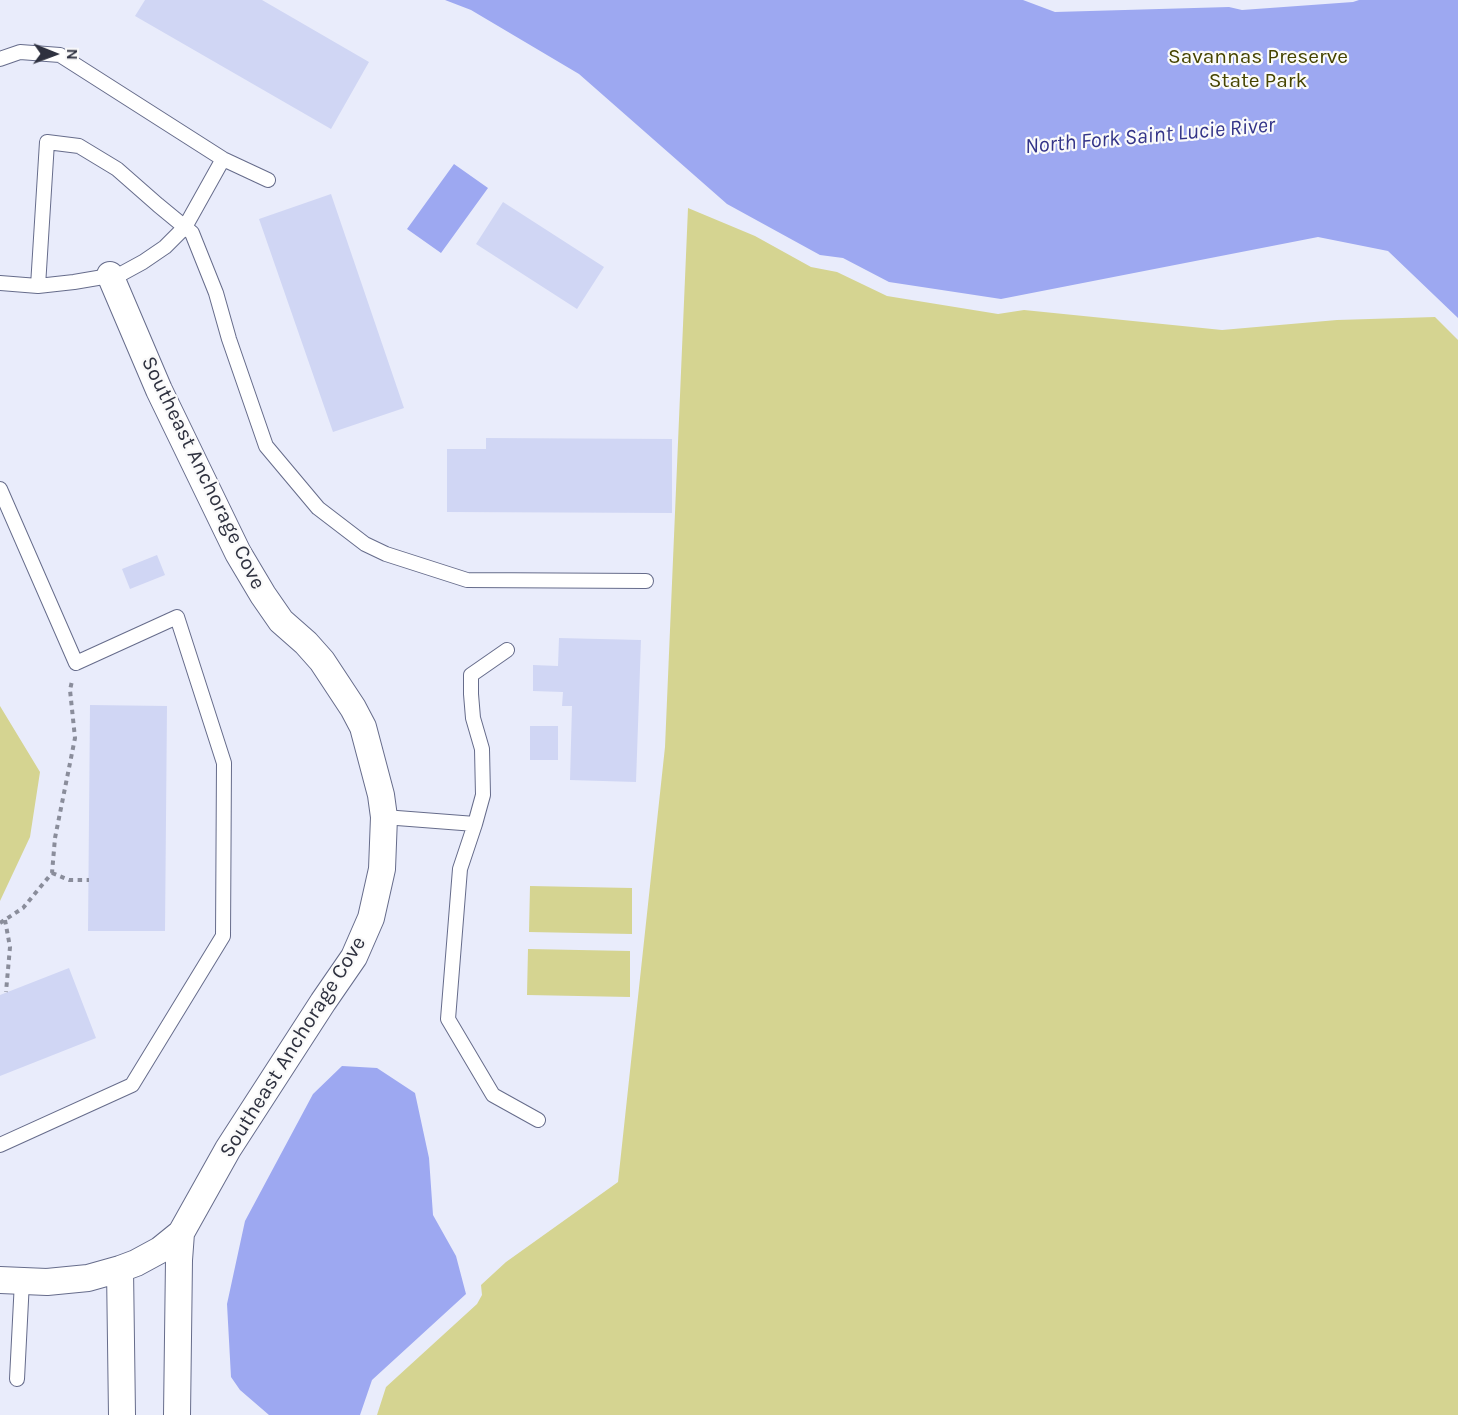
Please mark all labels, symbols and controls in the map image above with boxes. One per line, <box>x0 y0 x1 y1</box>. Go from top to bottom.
north arrow <box>24 24 84 84</box>
park label: Savannas Preserve State Park <box>1168 44 1348 94</box>
text: N <box>63 48 82 60</box>
water label: North Fork Saint Lucie River <box>1024 112 1276 160</box>
street label: Southeast Anchorage Cove <box>136 352 270 594</box>
street label: Southeast Anchorage Cove <box>215 932 371 1162</box>

